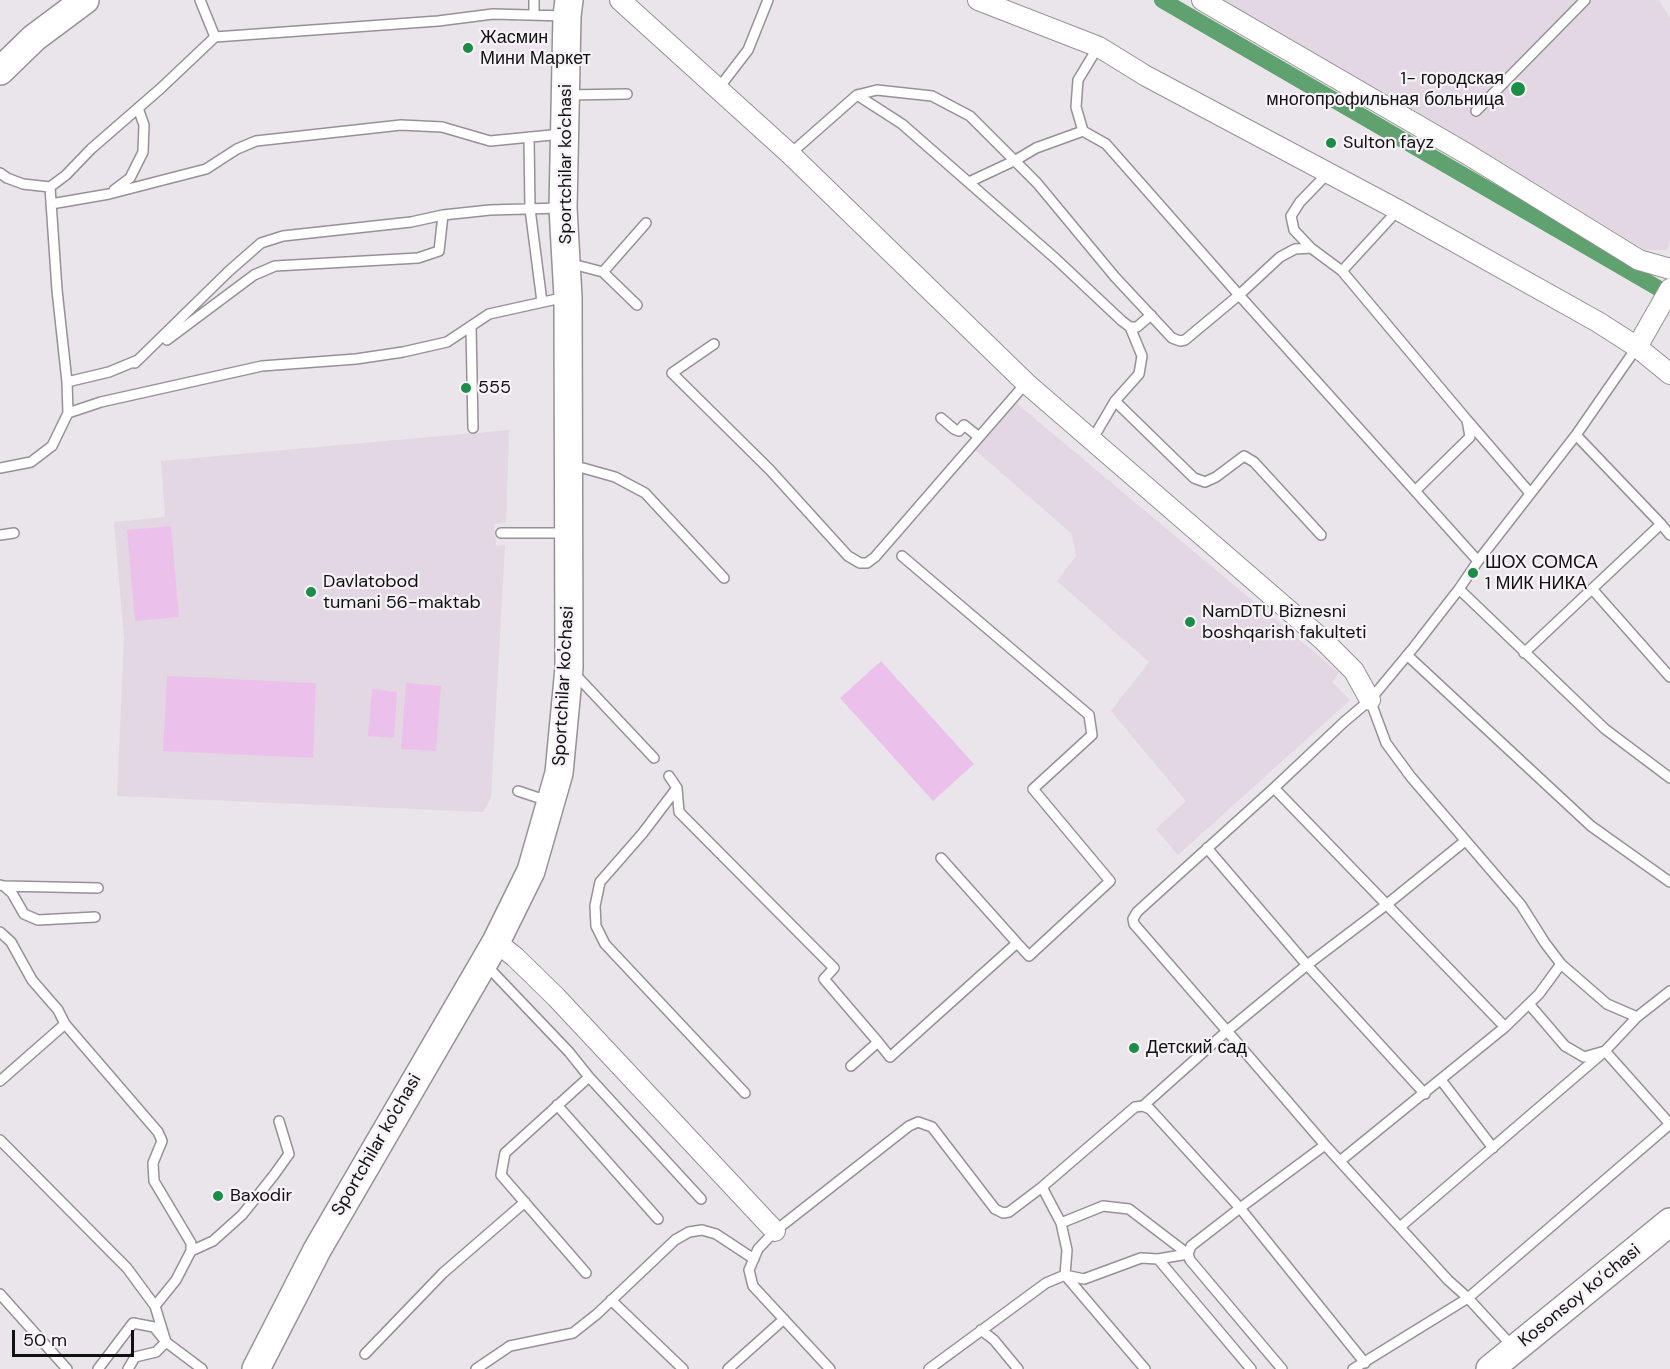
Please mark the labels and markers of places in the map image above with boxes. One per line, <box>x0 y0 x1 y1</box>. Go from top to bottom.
place label: Жасмин Мини Маркет <box>480 27 591 70</box>
marker: Жасмин Мини Маркет <box>461 41 475 55</box>
place label: 1- городская многопрофильная больница <box>1266 68 1504 110</box>
marker: 1- городская многопрофильная больница <box>1509 80 1527 98</box>
place label: Sulton fayz <box>1343 132 1434 154</box>
marker: Sulton fayz <box>1324 136 1338 150</box>
place label: 555 <box>478 377 511 399</box>
marker: 555 <box>459 381 473 395</box>
place label: ШОХ СОМСА 1 МИК НИКА <box>1485 552 1598 594</box>
marker: ШОХ СОМСА 1 МИК НИКА <box>1466 566 1480 580</box>
place label: Davlatobod tumani 56-maktab <box>323 571 481 614</box>
marker: Davlatobod tumani 56-maktab <box>304 585 318 599</box>
place label: NamDTU Biznesni boshqarish fakulteti <box>1202 601 1367 644</box>
marker: NamDTU Biznesni boshqarish fakulteti <box>1183 615 1197 629</box>
place label: Детский сад <box>1146 1037 1247 1059</box>
marker: Детский сад <box>1127 1041 1141 1055</box>
place label: Baxodir <box>230 1185 292 1207</box>
marker: Baxodir <box>211 1189 225 1203</box>

